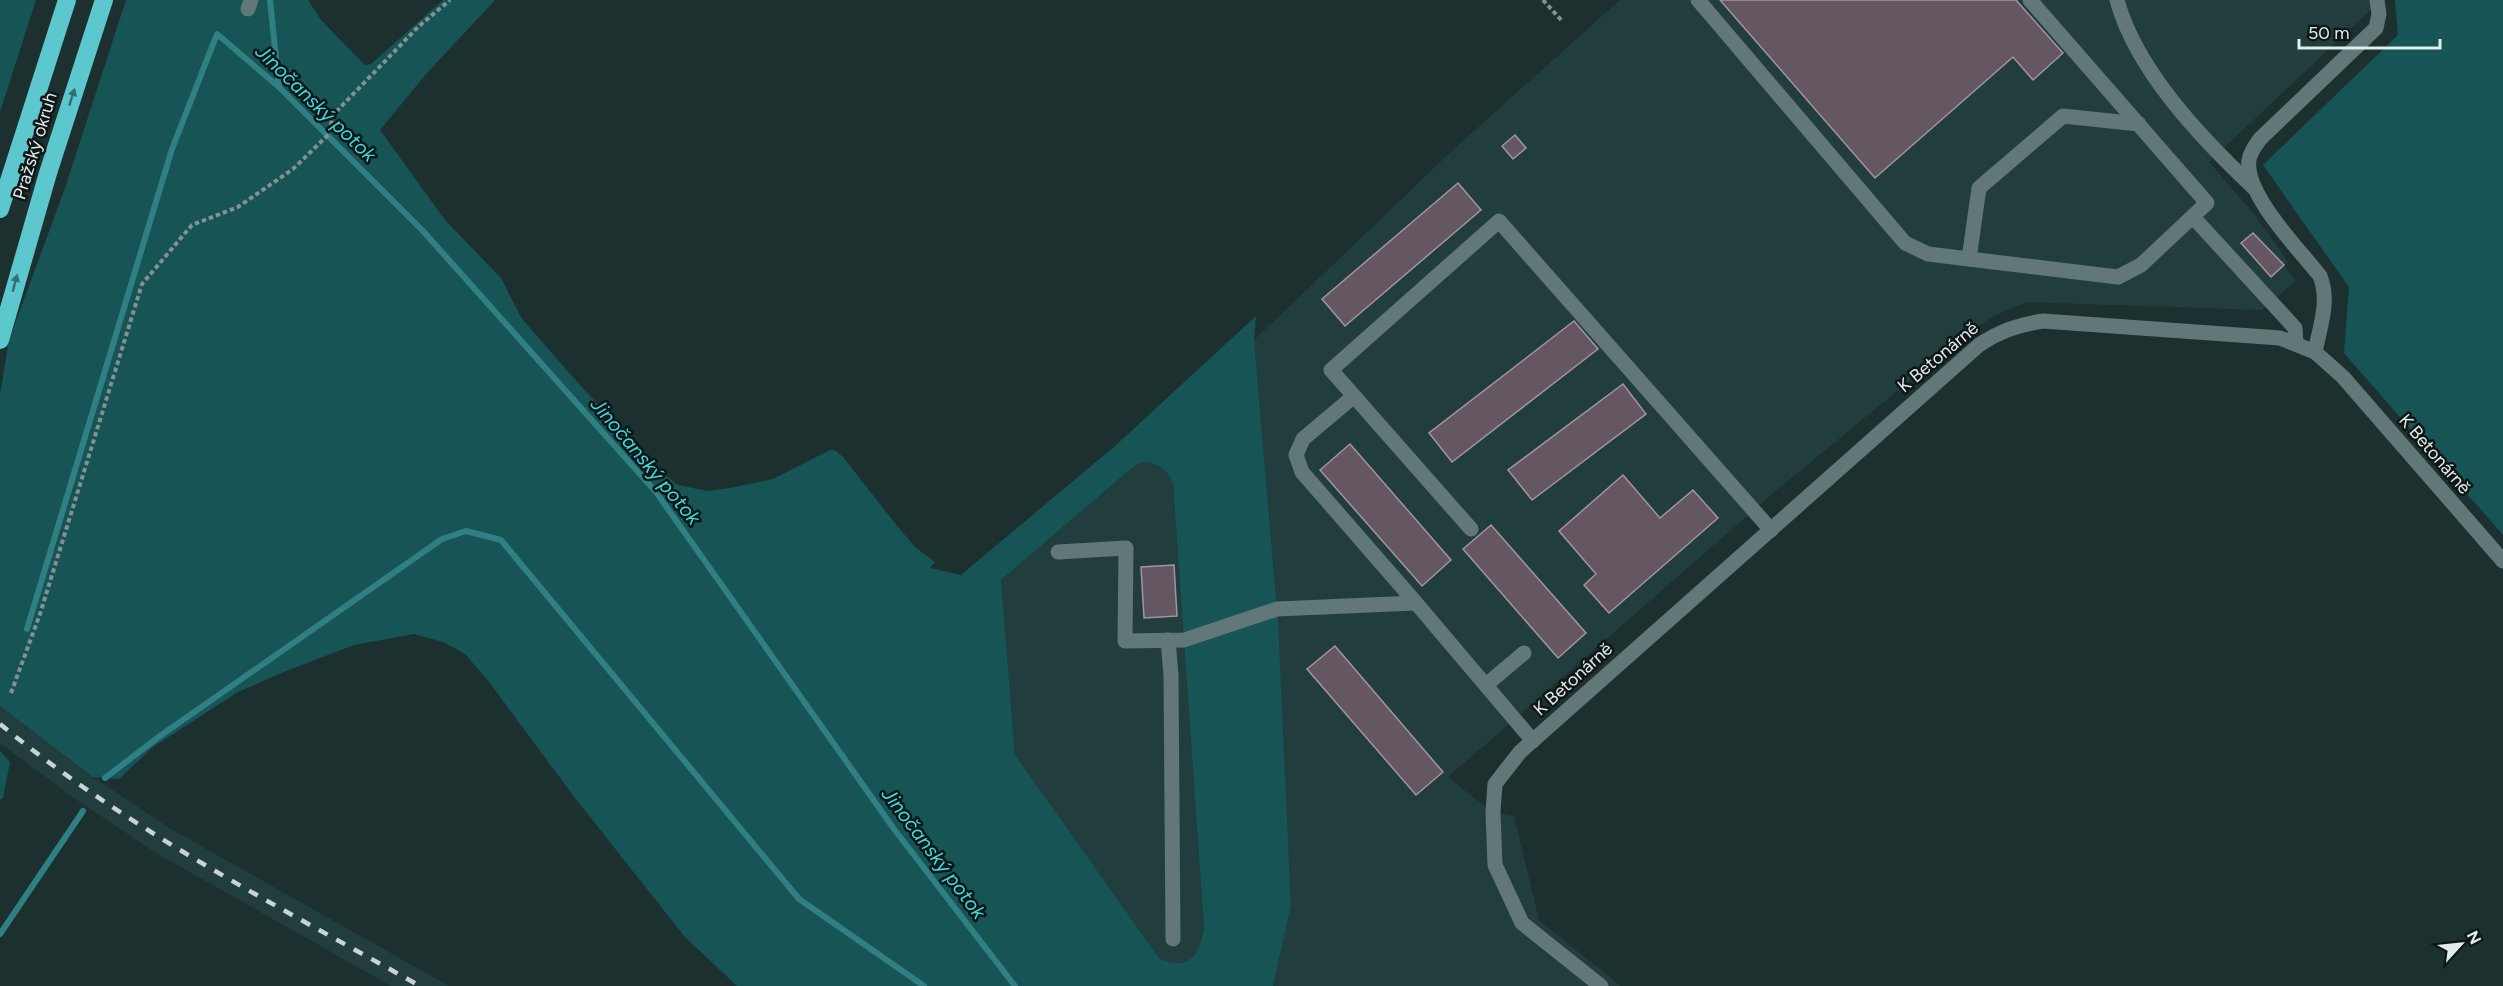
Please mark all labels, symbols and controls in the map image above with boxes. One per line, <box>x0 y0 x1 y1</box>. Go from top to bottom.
scale bar <box>2299 12 2440 50</box>
text: 50 m <box>2308 22 2350 44</box>
water label: Jinočanský potok <box>250 39 382 168</box>
one-way arrow <box>68 88 77 106</box>
street label: Pražský okruh <box>8 90 62 202</box>
one-way arrow <box>11 274 21 292</box>
street label: K Betonárně <box>1893 317 1983 397</box>
water label: Jinočanský potok <box>585 392 707 530</box>
street label: K Betonárně <box>2394 410 2476 499</box>
street label: K Betonárně <box>1529 638 1617 720</box>
water label: Jinočanský potok <box>876 782 992 925</box>
north arrow <box>2431 914 2491 974</box>
text: N <box>2463 928 2485 947</box>

